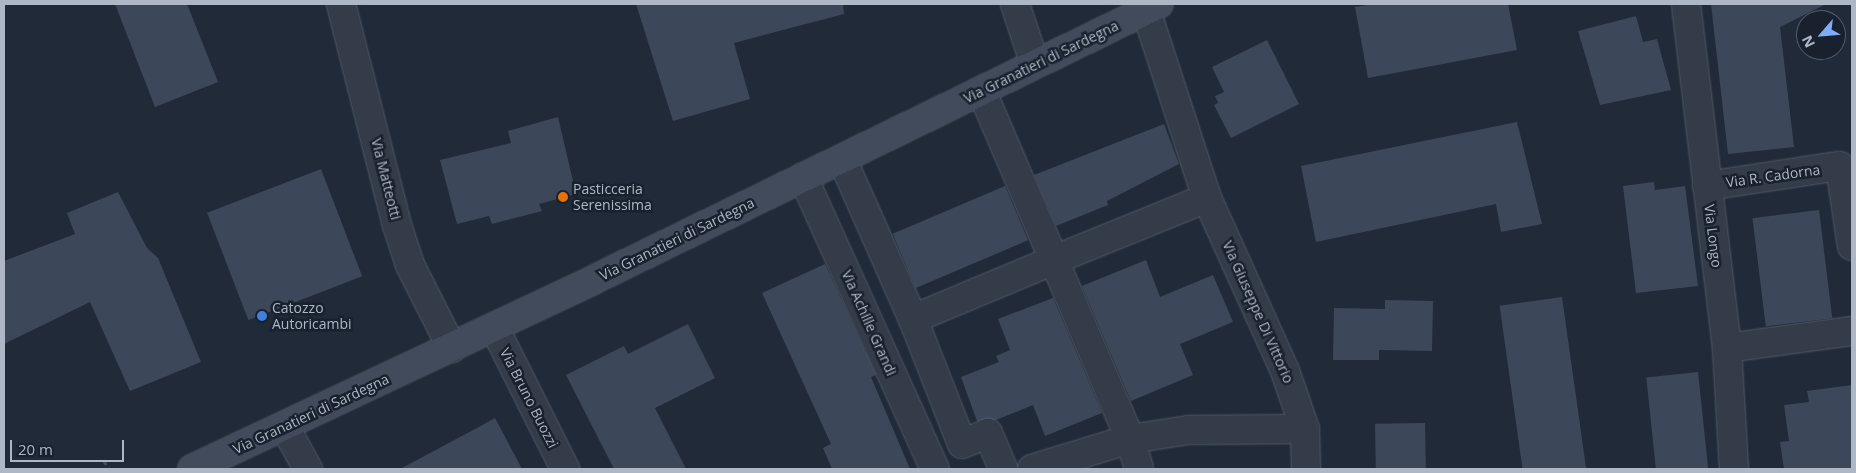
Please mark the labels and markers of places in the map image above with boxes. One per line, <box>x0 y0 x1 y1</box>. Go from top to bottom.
place label: Pasticceria Serenissima <box>573 181 652 213</box>
marker: Pasticceria Serenissima <box>557 191 569 203</box>
place label: Catozzo Autoricambi <box>272 300 352 332</box>
marker: Catozzo Autoricambi <box>256 310 268 322</box>

